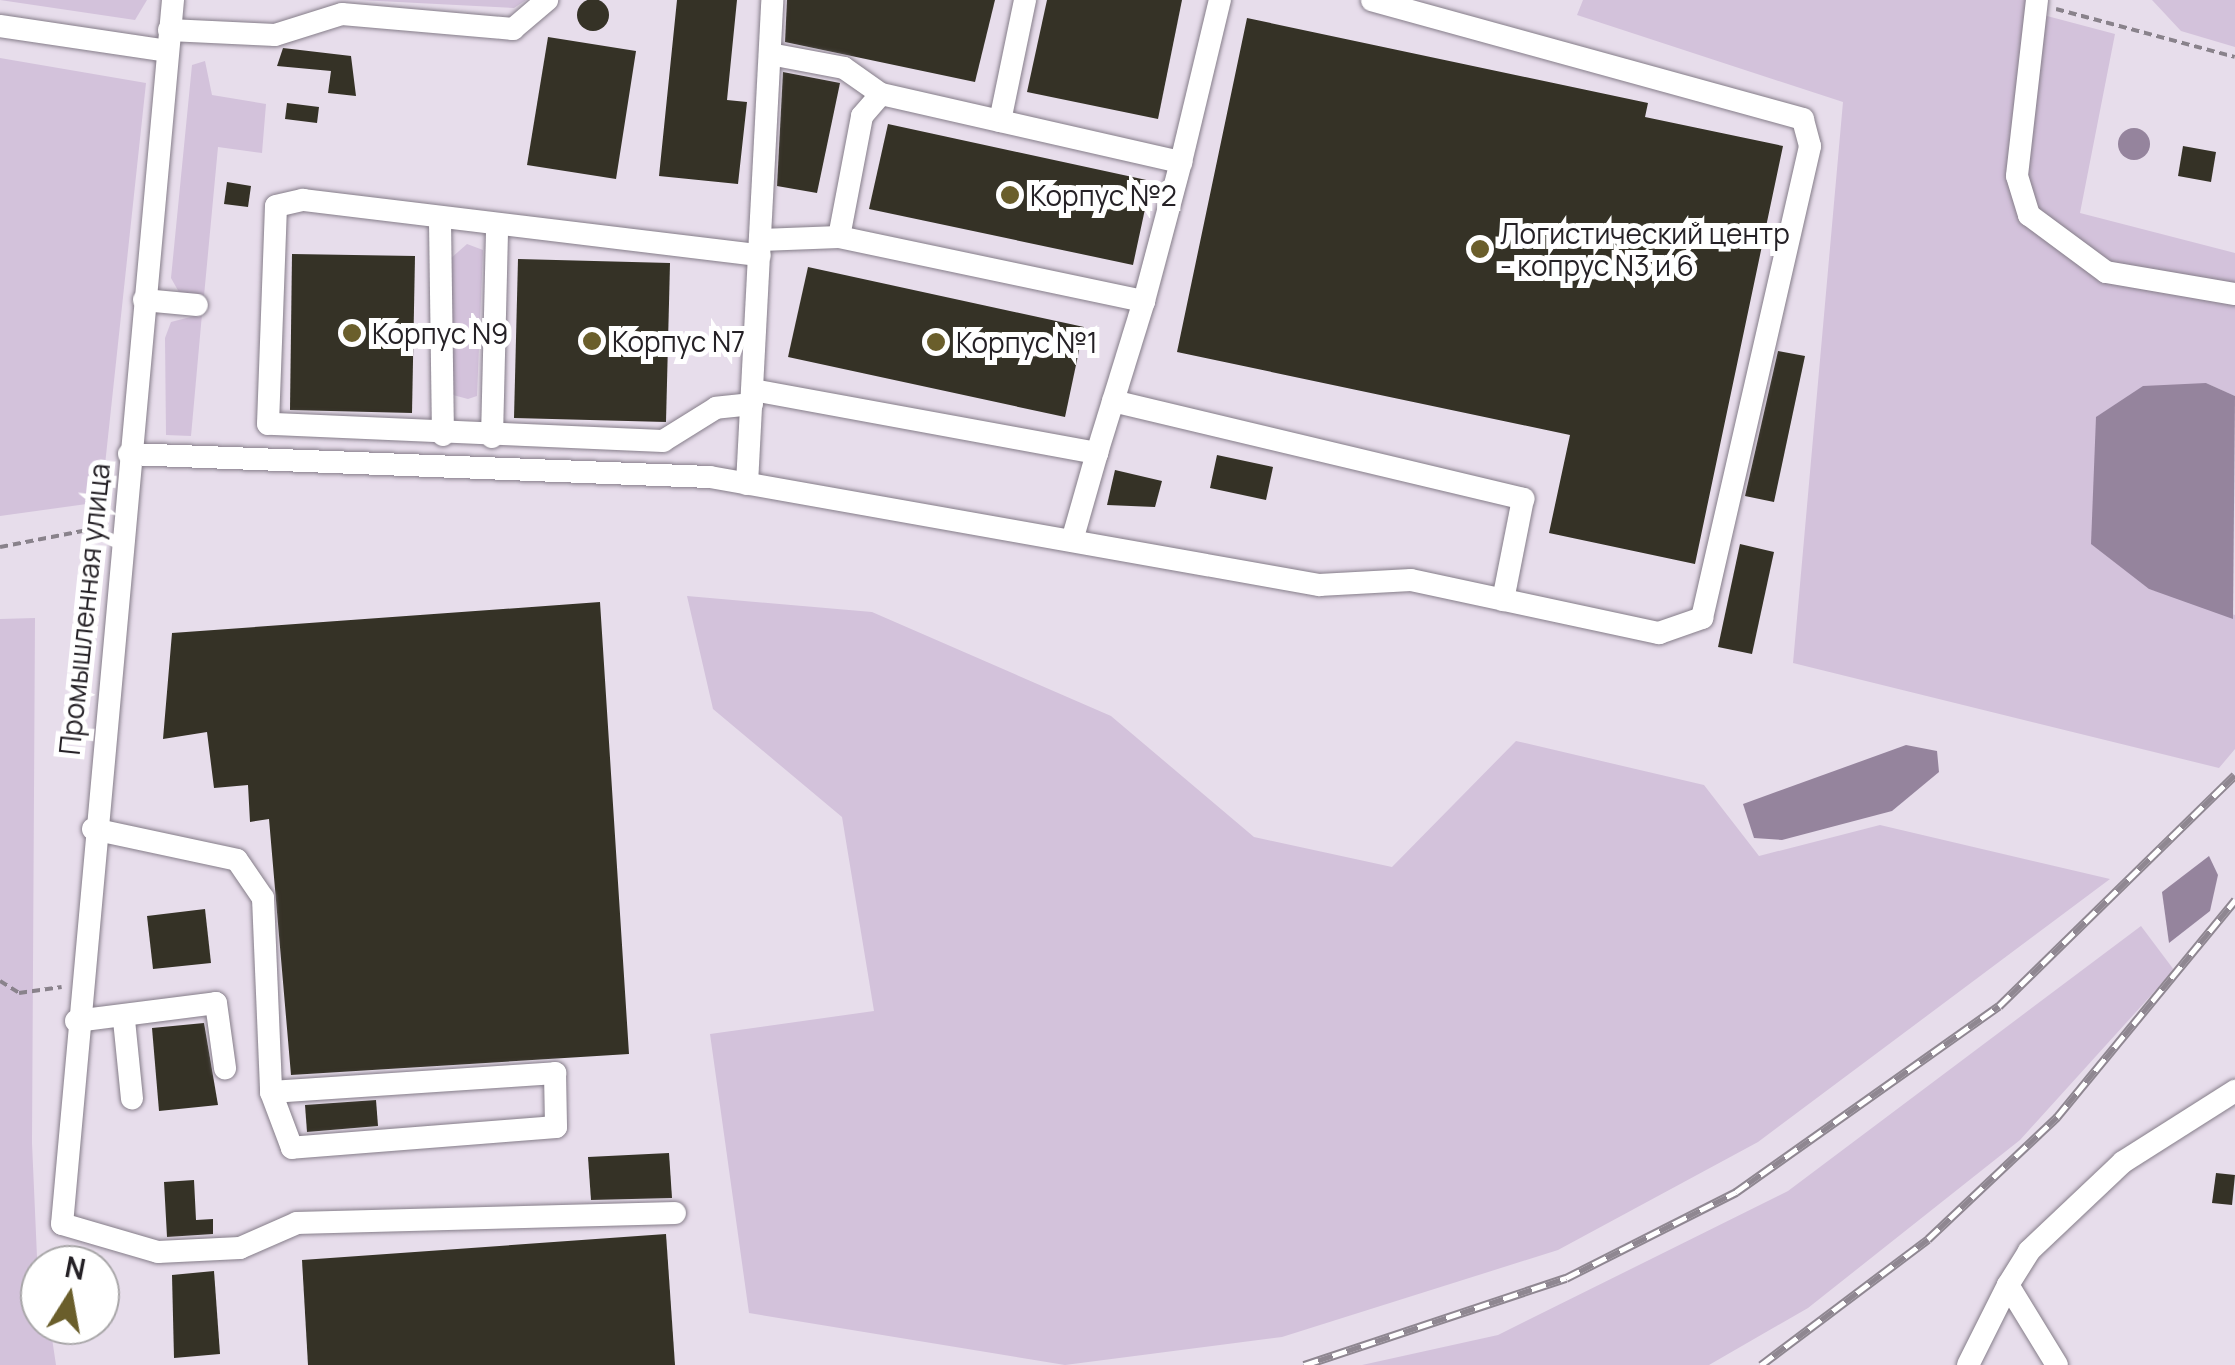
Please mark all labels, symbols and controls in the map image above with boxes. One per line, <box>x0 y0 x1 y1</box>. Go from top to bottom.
place label: Корпус №2 <box>1030 178 1177 212</box>
marker: Корпус №2 <box>999 184 1021 206</box>
place label: Логистический центр - копрус N3 и 6 <box>1500 216 1790 282</box>
marker: Логистический центр - копрус N3 и 6 <box>1469 238 1491 260</box>
place label: Корпус N9 <box>372 316 508 350</box>
marker: Корпус N9 <box>341 322 363 344</box>
place label: Корпус N7 <box>612 324 745 358</box>
place label: Корпус №1 <box>956 325 1098 359</box>
marker: Корпус N7 <box>581 330 603 352</box>
marker: Корпус №1 <box>925 331 947 353</box>
street label: Промышленная улица <box>52 461 116 757</box>
north arrow <box>20 1245 120 1345</box>
text: N <box>62 1247 89 1288</box>

